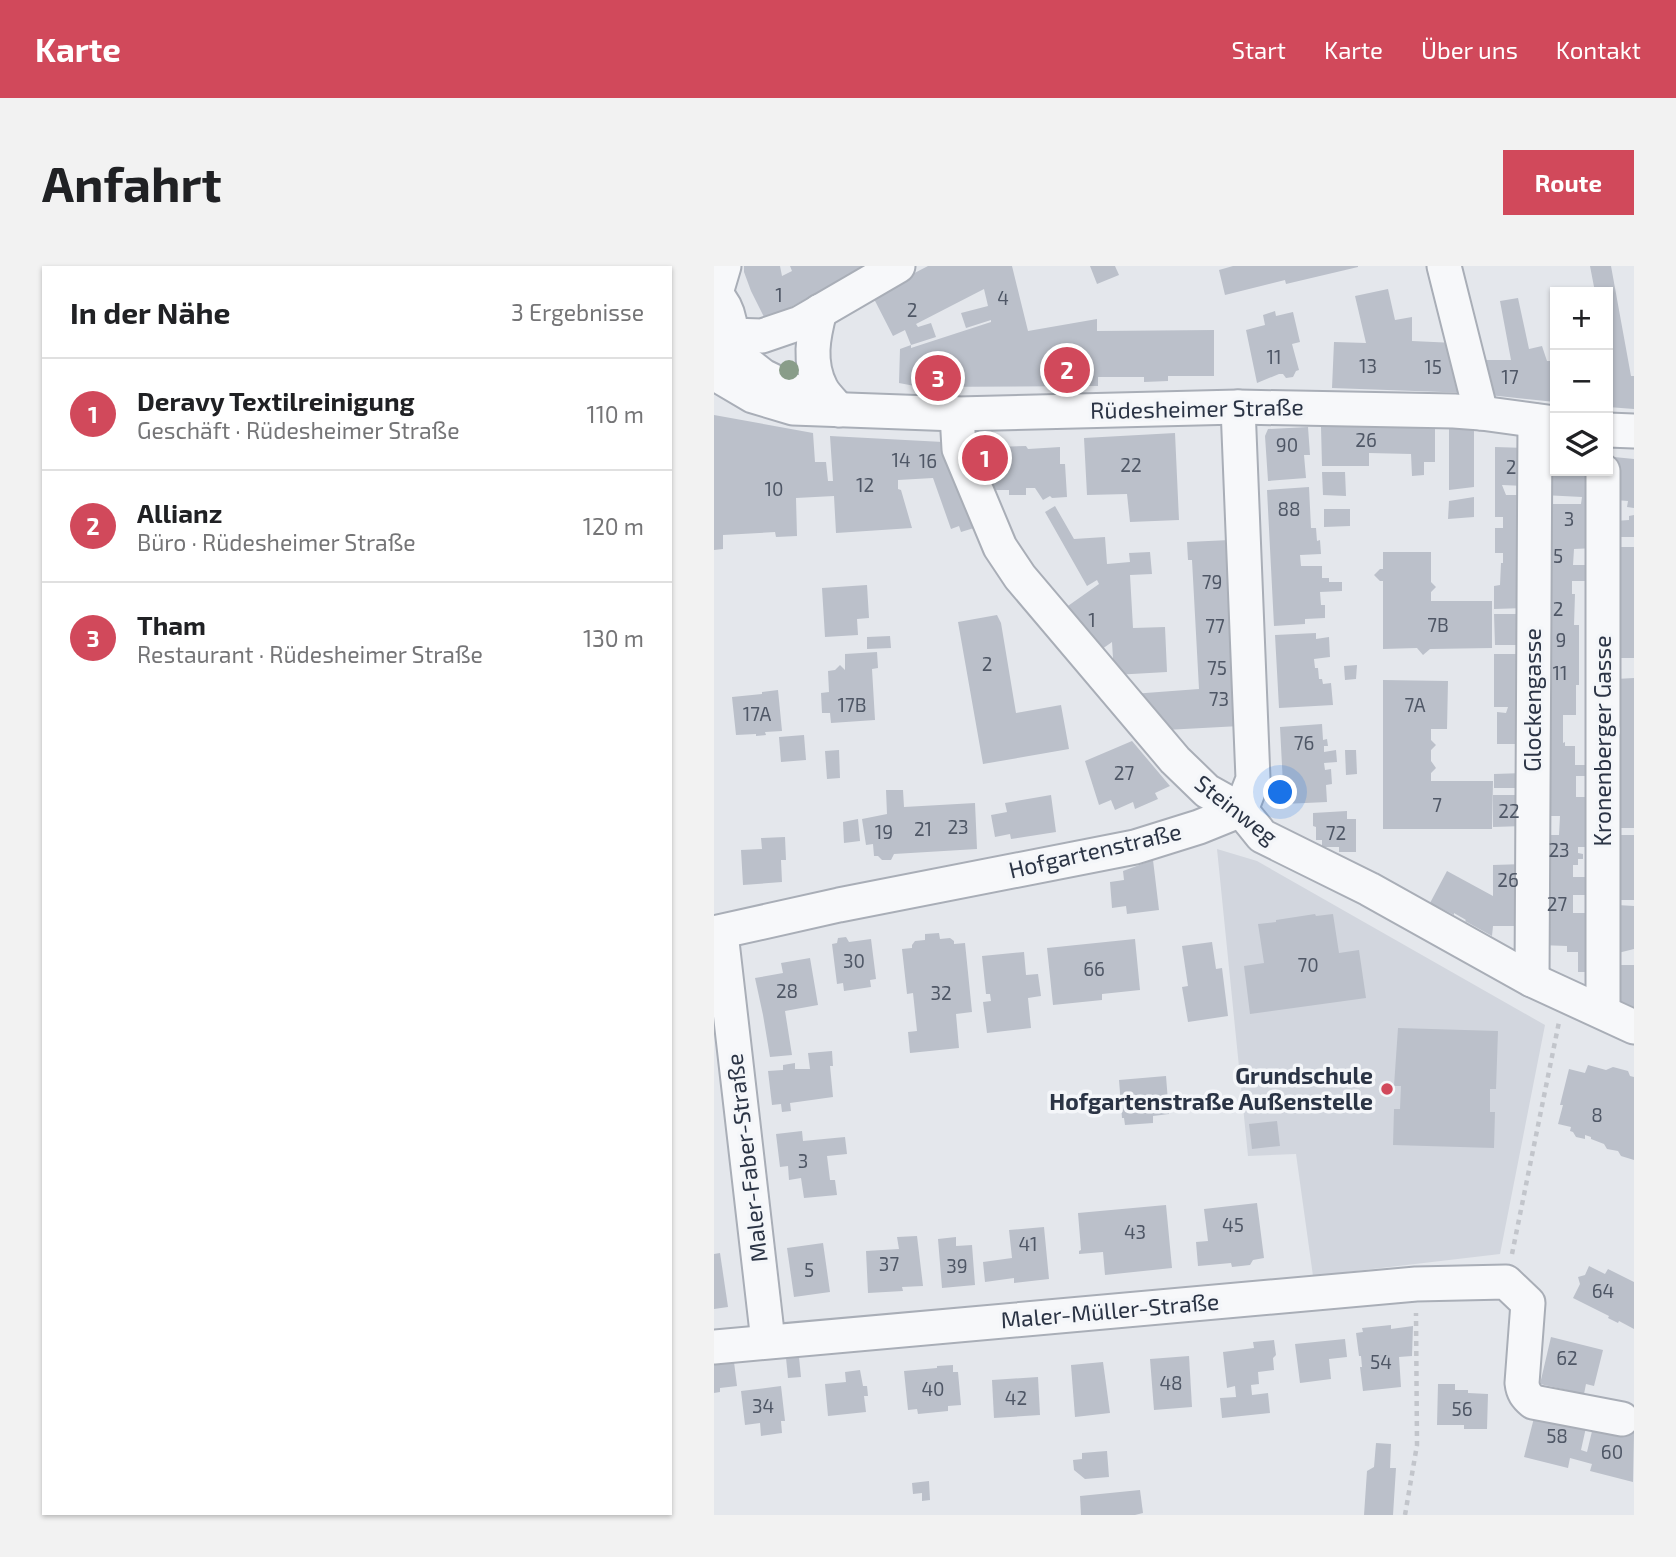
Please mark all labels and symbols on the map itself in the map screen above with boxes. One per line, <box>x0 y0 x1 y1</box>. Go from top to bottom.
house number: 1 <box>775 283 783 306</box>
house number: 4 <box>997 286 1009 309</box>
house number: 2 <box>907 298 917 321</box>
pin: 2 <box>1044 344 1090 396</box>
house number: 11 <box>1266 345 1282 368</box>
pin: 3 <box>915 352 961 404</box>
house number: 13 <box>1359 354 1377 377</box>
house number: 15 <box>1424 355 1442 378</box>
house number: 17 <box>1501 365 1519 388</box>
street label: Rüdesheimer Straße <box>1090 392 1304 424</box>
house number: 26 <box>1355 428 1377 451</box>
pin: 1 <box>962 432 1008 484</box>
house number: 90 <box>1276 433 1298 456</box>
house number: 14 <box>891 448 911 471</box>
house number: 16 <box>919 449 937 472</box>
house number: 22 <box>1120 453 1142 476</box>
house number: 2 <box>1506 455 1516 478</box>
house number: 12 <box>856 473 874 496</box>
house number: 10 <box>764 477 784 500</box>
house number: 88 <box>1277 497 1301 520</box>
house number: 3 <box>1564 507 1574 530</box>
house number: 5 <box>1553 544 1563 567</box>
house number: 79 <box>1202 570 1222 593</box>
house number: 2 <box>1553 597 1563 620</box>
house number: 1 <box>1088 608 1096 631</box>
house number: 7B <box>1427 613 1449 636</box>
house number: 77 <box>1205 614 1225 637</box>
street label: Glockengasse <box>1518 628 1546 772</box>
house number: 9 <box>1556 628 1566 651</box>
street label: Kronenberger Gasse <box>1588 635 1616 847</box>
house number: 2 <box>982 652 992 675</box>
house number: 75 <box>1207 656 1227 679</box>
house number: 11 <box>1552 661 1568 684</box>
house number: 73 <box>1209 687 1229 710</box>
house number: 17B <box>837 693 867 716</box>
house number: 7A <box>1405 693 1426 716</box>
house number: 17A <box>743 702 771 725</box>
house number: 76 <box>1294 731 1314 754</box>
house number: 27 <box>1114 761 1134 784</box>
street label: Steinweg <box>1190 768 1284 850</box>
your location <box>1263 775 1297 809</box>
house number: 7 <box>1432 793 1442 816</box>
house number: 22 <box>1498 799 1520 822</box>
house number: 23 <box>947 815 969 838</box>
house number: 21 <box>914 817 932 840</box>
street label: Hofgartenstraße <box>1006 817 1184 883</box>
house number: 19 <box>875 820 893 843</box>
house number: 72 <box>1326 821 1346 844</box>
house number: 23 <box>1548 838 1570 861</box>
house number: 26 <box>1497 868 1519 891</box>
house number: 27 <box>1547 892 1567 915</box>
house number: 30 <box>843 949 865 972</box>
house number: 70 <box>1297 953 1319 976</box>
house number: 66 <box>1083 957 1105 980</box>
house number: 28 <box>776 979 798 1002</box>
house number: 32 <box>930 981 952 1004</box>
street label: Maler-Faber-Straße <box>719 1052 773 1264</box>
place label: Grundschule Hofgartenstraße Außenstelle <box>1049 1061 1373 1115</box>
marker: Grundschule Hofgartenstraße Außenstelle <box>1379 1081 1395 1097</box>
house number: 8 <box>1591 1103 1603 1126</box>
house number: 3 <box>798 1149 808 1172</box>
house number: 45 <box>1222 1213 1244 1236</box>
house number: 43 <box>1124 1220 1146 1243</box>
house number: 41 <box>1018 1232 1038 1255</box>
house number: 37 <box>879 1252 899 1275</box>
house number: 39 <box>946 1254 968 1277</box>
house number: 5 <box>804 1258 814 1281</box>
house number: 64 <box>1592 1279 1614 1302</box>
street label: Maler-Müller-Straße <box>999 1287 1220 1334</box>
house number: 62 <box>1556 1346 1578 1369</box>
house number: 54 <box>1370 1350 1392 1373</box>
house number: 48 <box>1159 1371 1183 1394</box>
house number: 40 <box>921 1377 945 1400</box>
house number: 42 <box>1005 1386 1027 1409</box>
house number: 34 <box>752 1394 774 1417</box>
house number: 56 <box>1451 1397 1473 1420</box>
house number: 58 <box>1546 1424 1568 1447</box>
house number: 60 <box>1601 1440 1623 1463</box>

